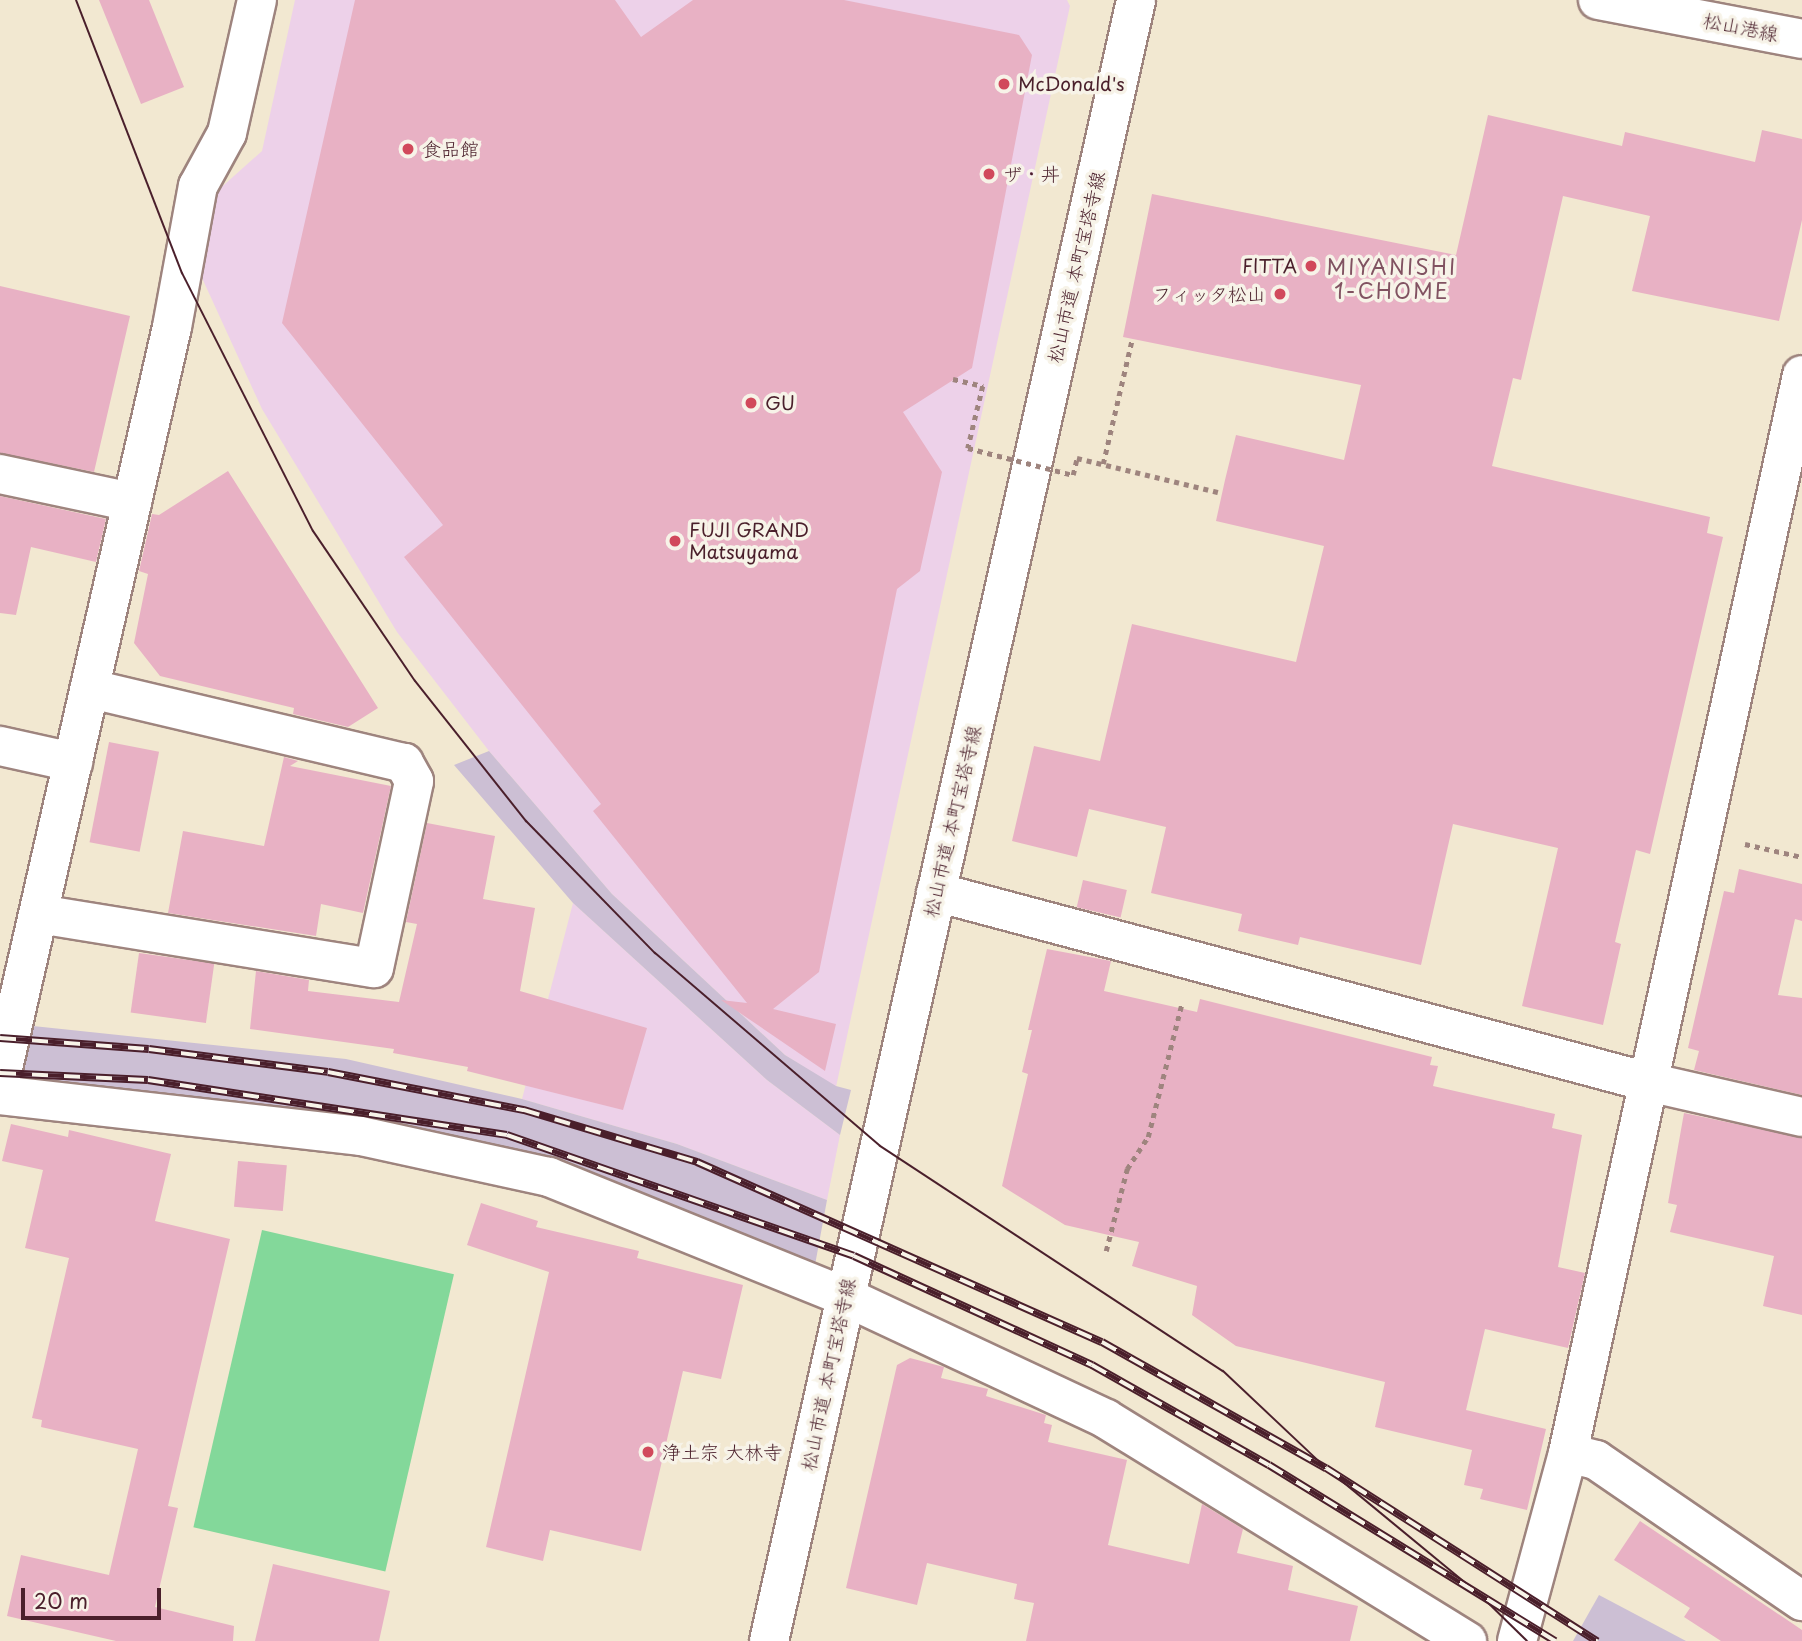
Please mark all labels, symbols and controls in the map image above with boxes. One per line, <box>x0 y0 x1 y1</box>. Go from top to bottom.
street label: 松山港線 <box>1702 9 1780 45</box>
place label: McDonald's <box>1018 73 1125 95</box>
marker: McDonald's <box>996 76 1012 92</box>
place label: 食品館 <box>422 138 479 160</box>
marker: 食品館 <box>400 141 416 157</box>
place label: ザ・丼 <box>1003 163 1060 185</box>
marker: ザ・丼 <box>981 166 997 182</box>
street label: 松山市道 本町宝塔寺線 <box>1043 169 1109 365</box>
district label: MIYANISHI 1-CHOME <box>1329 253 1455 303</box>
place label: FITTA <box>1242 255 1297 277</box>
marker: FITTA <box>1303 258 1319 274</box>
place label: フィッタ松山 <box>1152 283 1266 305</box>
marker: フィッタ松山 <box>1272 286 1288 302</box>
place label: GU <box>765 392 795 414</box>
marker: GU <box>743 395 759 411</box>
place label: FUJI GRAND Matsuyama <box>689 519 811 563</box>
marker: FUJI GRAND Matsuyama <box>667 533 683 549</box>
street label: 松山市道 本町宝塔寺線 <box>919 723 985 919</box>
street label: 松山市道 本町宝塔寺線 <box>796 1276 860 1472</box>
place label: 浄土宗 大林寺 <box>662 1441 782 1463</box>
marker: 浄土宗 大林寺 <box>640 1444 656 1460</box>
scale bar <box>24 1574 164 1618</box>
text: 20 m <box>34 1584 88 1616</box>

